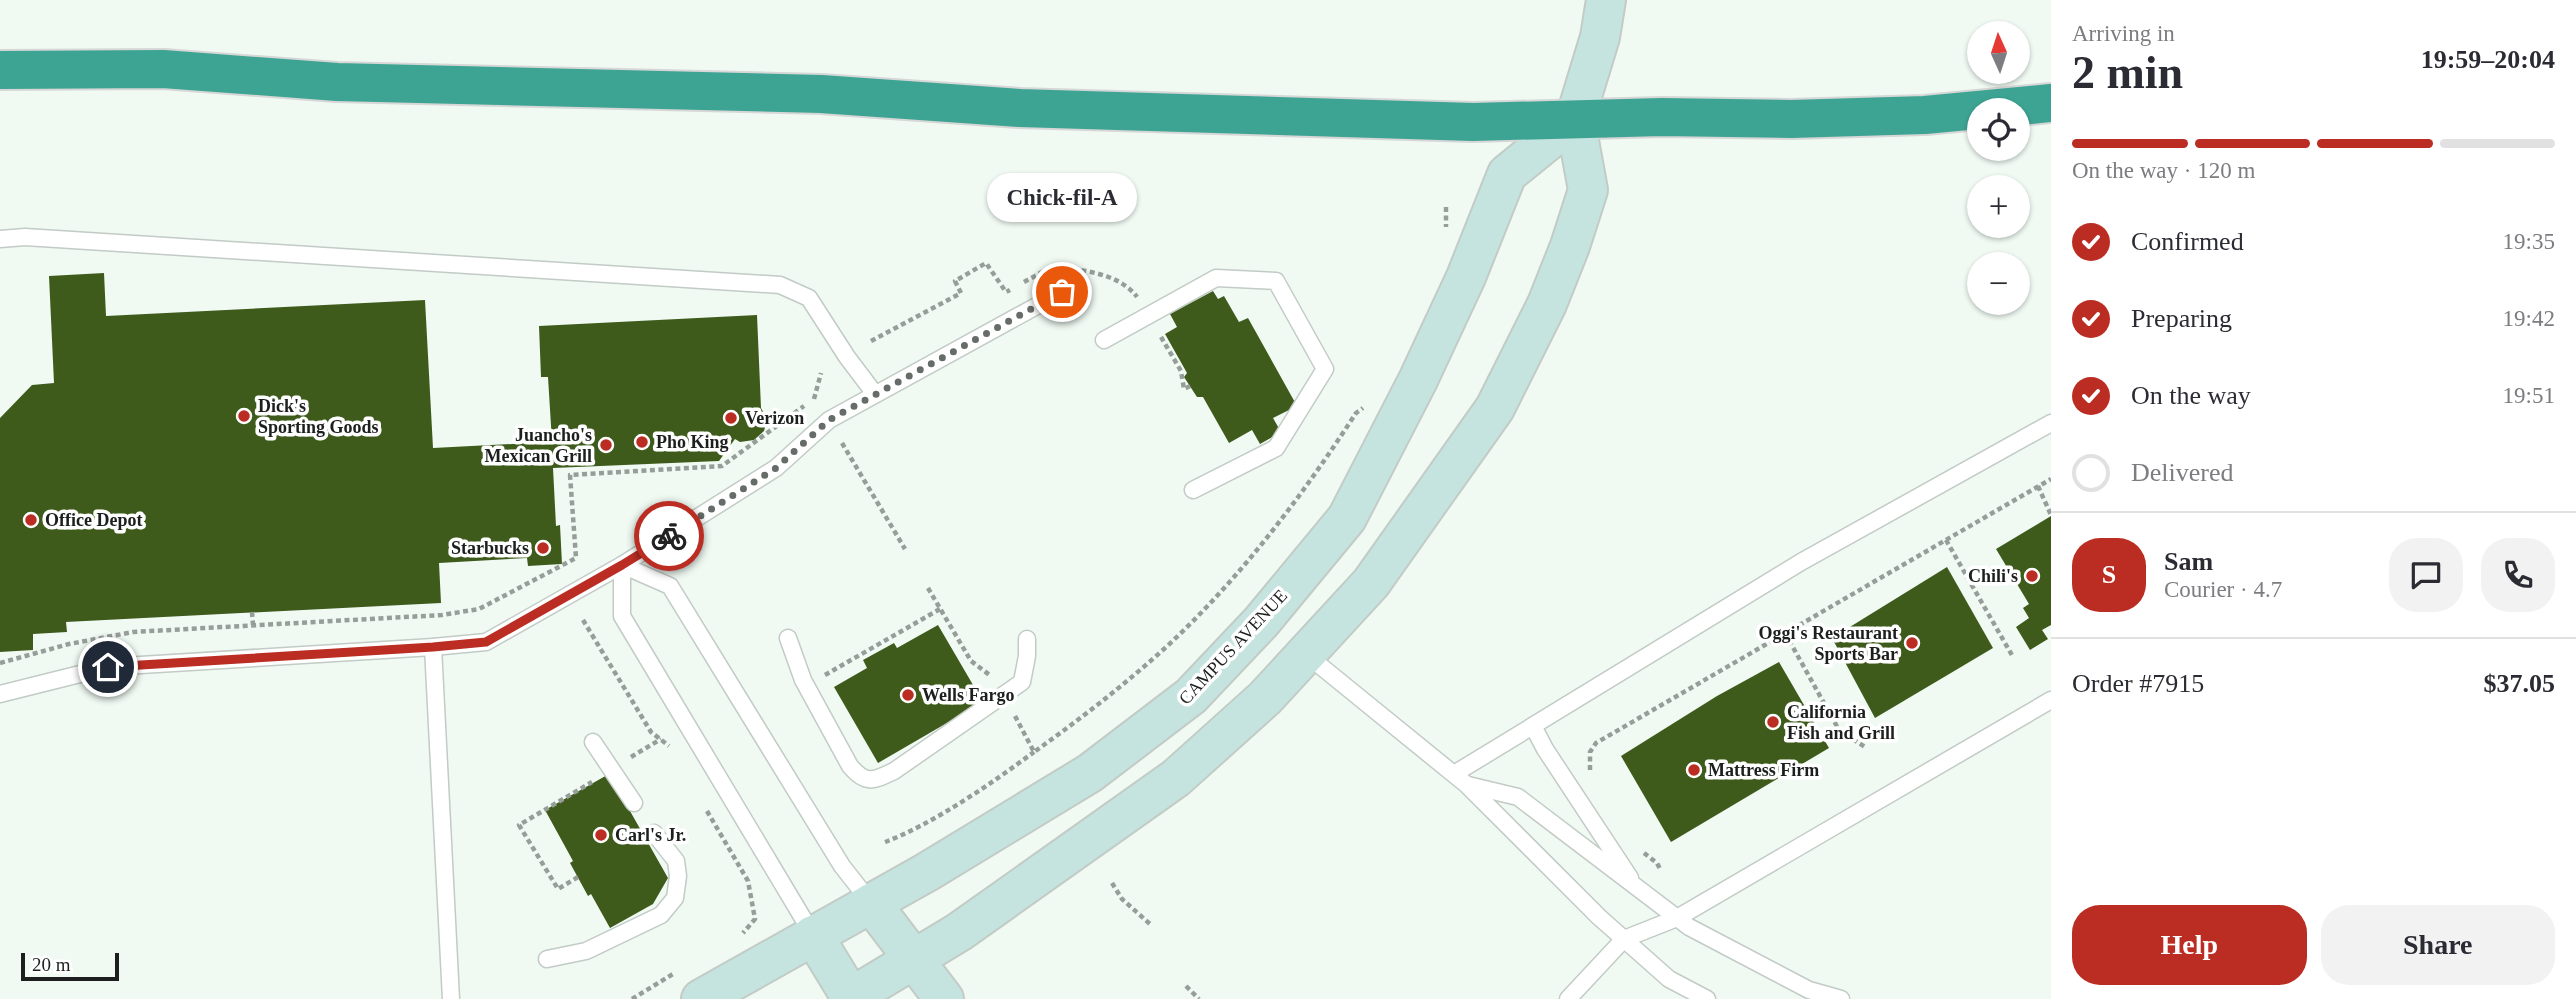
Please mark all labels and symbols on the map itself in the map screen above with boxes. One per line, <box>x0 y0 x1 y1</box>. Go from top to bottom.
north arrow <box>1967 21 2030 84</box>
callout: Chick-fil-A <box>987 173 1137 222</box>
pin <box>1032 262 1092 322</box>
place label: Dick's Sporting Goods <box>258 396 379 437</box>
marker: Dick's Sporting Goods <box>236 408 252 424</box>
place label: Verizon <box>745 408 804 428</box>
marker: Verizon <box>723 410 739 426</box>
place label: Juancho's Mexican Grill <box>485 425 592 466</box>
place label: Pho King <box>656 432 729 452</box>
marker: Pho King <box>634 434 650 450</box>
marker: Juancho's Mexican Grill <box>598 437 614 453</box>
courier <box>634 501 704 571</box>
place label: Office Depot <box>45 510 142 530</box>
marker: Office Depot <box>23 512 39 528</box>
place label: Starbucks <box>451 538 529 558</box>
marker: Starbucks <box>535 540 551 556</box>
place label: Chili's <box>1968 566 2018 586</box>
marker: Chili's <box>2024 568 2040 584</box>
street label: CAMPUS AVENUE <box>1175 586 1291 708</box>
place label: Oggi's Restaurant Sports Bar <box>1759 623 1898 664</box>
marker: Oggi's Restaurant Sports Bar <box>1904 635 1920 651</box>
pin <box>78 637 138 697</box>
place label: Wells Fargo <box>922 685 1015 705</box>
marker: Wells Fargo <box>900 687 916 703</box>
place label: California Fish and Grill <box>1787 702 1895 743</box>
marker: California Fish and Grill <box>1765 714 1781 730</box>
place label: Mattress Firm <box>1708 760 1819 780</box>
marker: Mattress Firm <box>1686 762 1702 778</box>
place label: Carl's Jr. <box>615 825 686 845</box>
marker: Carl's Jr. <box>593 827 609 843</box>
scale bar <box>21 950 119 982</box>

